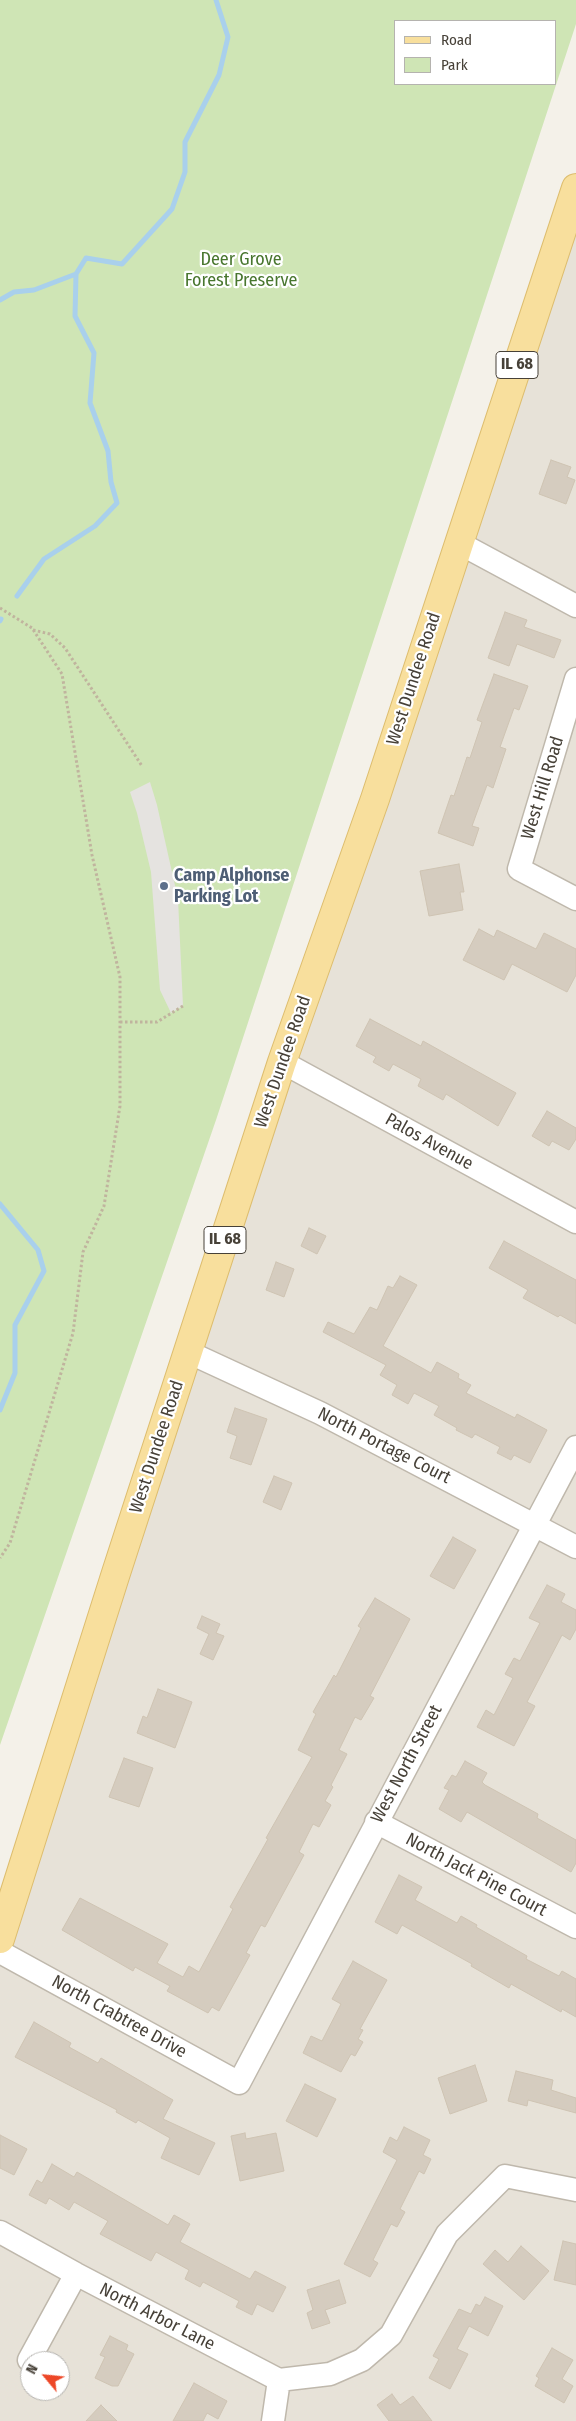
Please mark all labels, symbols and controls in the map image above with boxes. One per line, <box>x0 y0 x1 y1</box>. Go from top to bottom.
legend <box>394 20 556 85</box>
text: Road <box>441 31 472 49</box>
text: Park <box>441 56 468 74</box>
park label: Deer Grove Forest Preserve <box>185 249 297 292</box>
road number: IL 68 <box>496 352 538 378</box>
street label: West Dundee Road <box>382 610 446 748</box>
street label: West Hill Road <box>517 734 569 842</box>
place label: Camp Alphonse Parking Lot <box>174 865 289 908</box>
marker: Camp Alphonse Parking Lot <box>158 880 170 892</box>
street label: West Dundee Road <box>250 993 316 1131</box>
street label: Palos Avenue <box>381 1109 477 1175</box>
road number: IL 68 <box>204 1226 246 1254</box>
street label: West Dundee Road <box>125 1378 189 1516</box>
street label: North Portage Court <box>314 1403 454 1489</box>
street label: West North Street <box>367 1701 447 1827</box>
street label: North Jack Pine Court <box>402 1829 550 1921</box>
street label: North Crabtree Drive <box>48 1971 190 2063</box>
street label: North Arbor Lane <box>96 2279 218 2355</box>
north arrow <box>20 2351 70 2401</box>
text: N <box>23 2362 42 2377</box>

